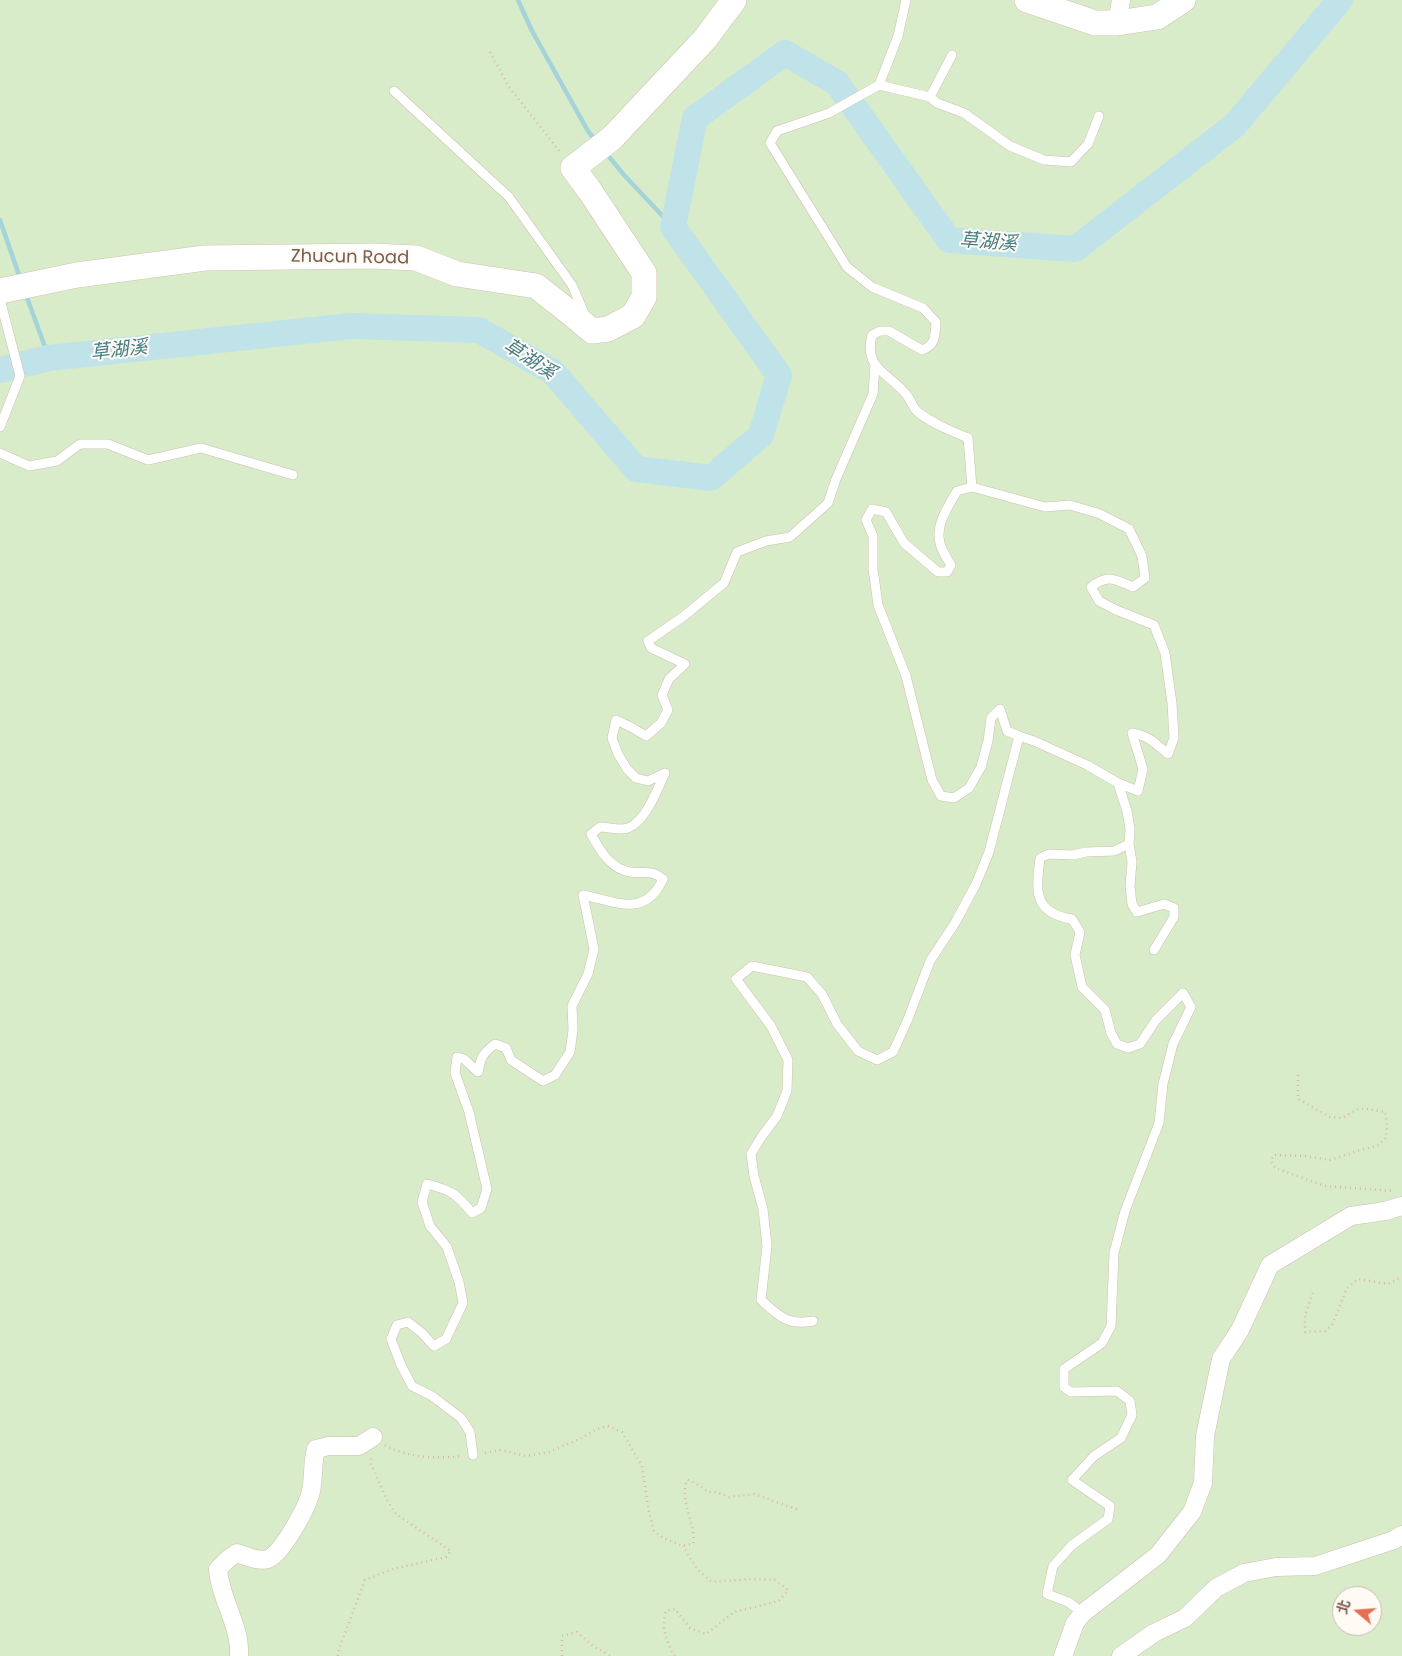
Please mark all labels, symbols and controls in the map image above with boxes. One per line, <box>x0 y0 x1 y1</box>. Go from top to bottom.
water label: 草湖溪 <box>959 230 1017 256</box>
street label: Zhucun Road <box>291 246 409 270</box>
water label: 草湖溪 <box>499 335 559 385</box>
water label: 草湖溪 <box>89 337 149 365</box>
north arrow <box>1332 1586 1382 1636</box>
text: 北 <box>1332 1597 1355 1616</box>

